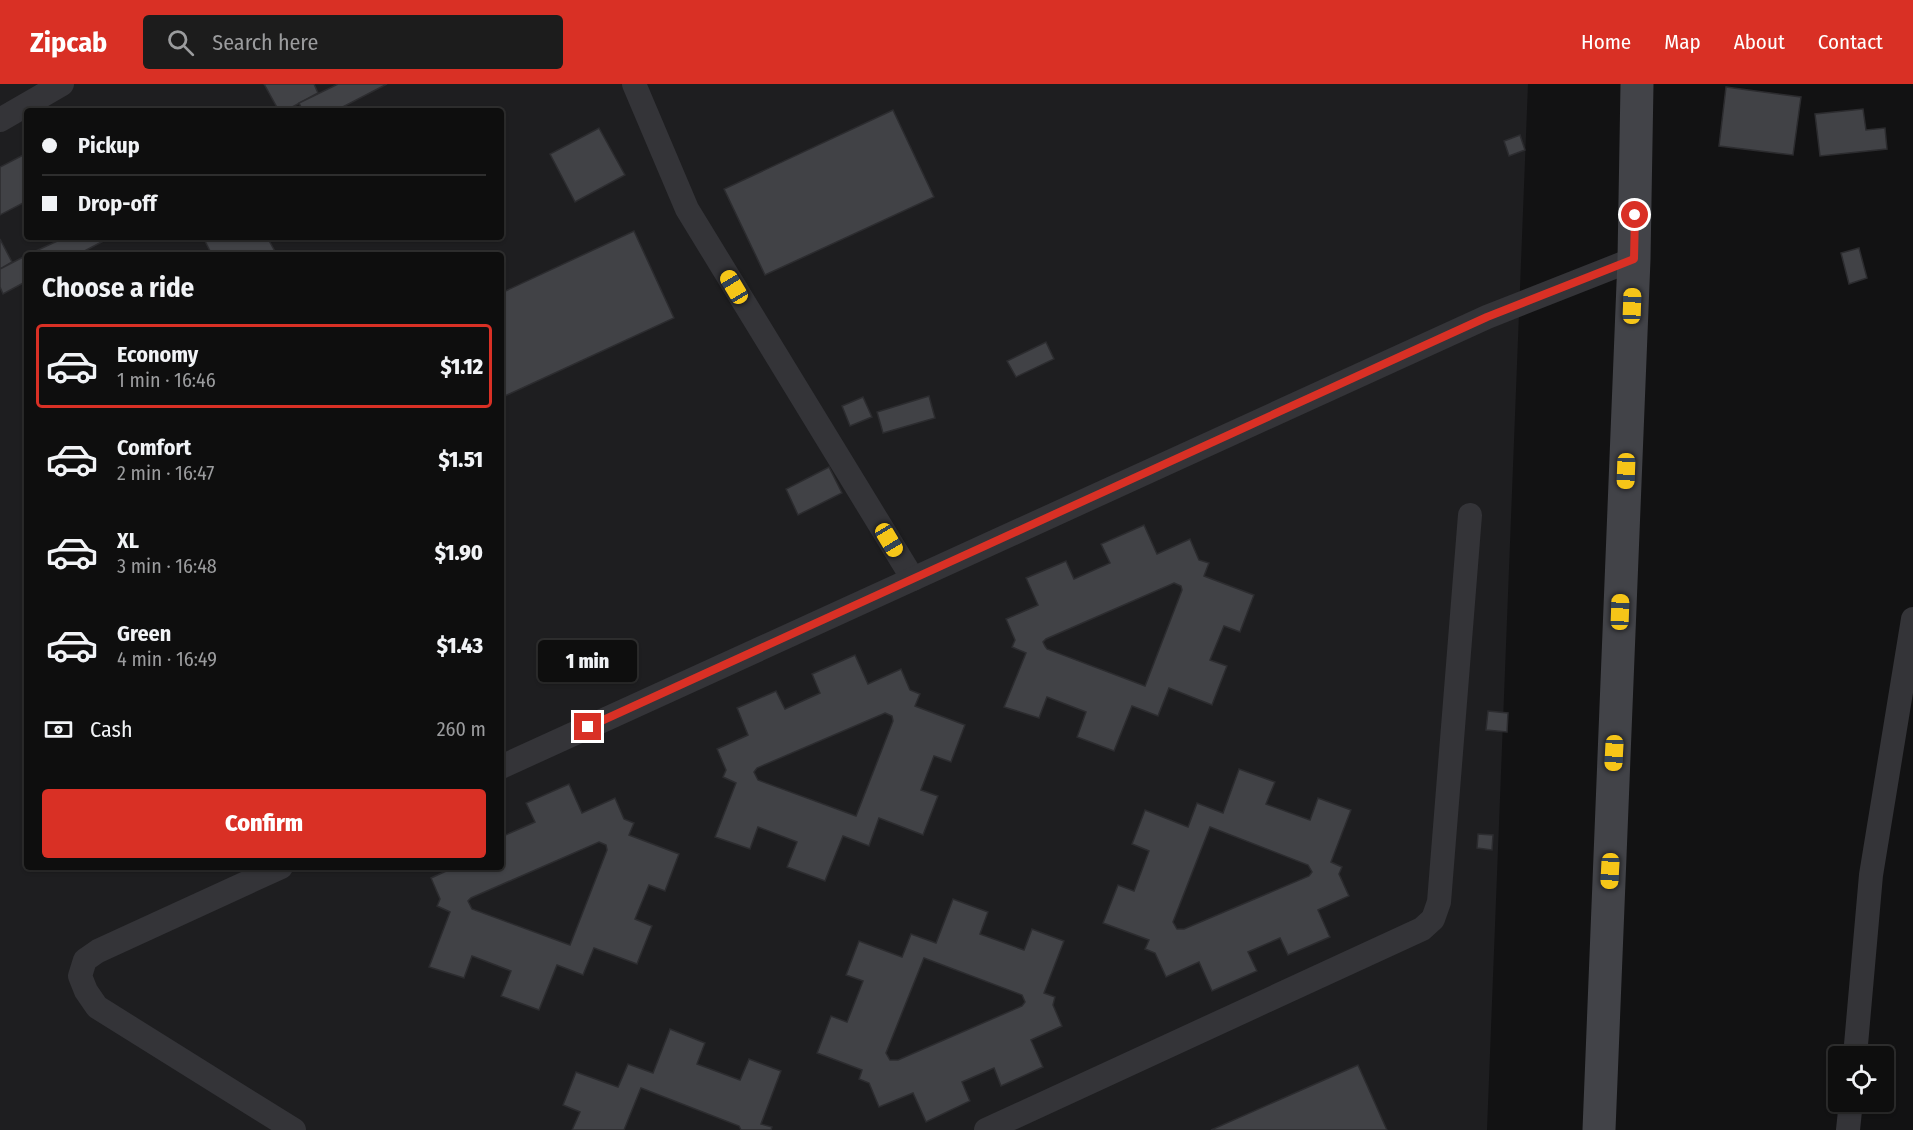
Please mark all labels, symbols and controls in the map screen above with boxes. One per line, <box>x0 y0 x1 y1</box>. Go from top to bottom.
search box <box>143 15 563 69</box>
text: Zipcab <box>30 26 107 59</box>
icon: search <box>164 26 197 59</box>
text: Search here <box>212 29 318 56</box>
text: Home <box>1581 29 1631 55</box>
text: Map <box>1664 29 1701 55</box>
text: About <box>1734 29 1785 55</box>
text: Contact <box>1818 29 1883 55</box>
text: Pickup <box>78 132 140 159</box>
text: Drop-off <box>78 190 157 217</box>
route start <box>1621 201 1648 228</box>
car <box>717 267 751 307</box>
text: Choose a ride <box>42 272 194 304</box>
car <box>1622 288 1642 324</box>
icon: car <box>45 339 99 393</box>
text: Economy <box>117 341 198 368</box>
text: $1.12 <box>440 353 483 380</box>
text: 1 min · 16:46 <box>117 368 216 392</box>
icon: car <box>45 432 99 486</box>
text: Comfort <box>117 434 191 461</box>
text: $1.51 <box>439 446 483 473</box>
car <box>1616 453 1636 489</box>
text: 2 min · 16:47 <box>117 461 214 485</box>
car <box>872 520 906 560</box>
icon: car <box>45 525 99 579</box>
text: XL <box>117 527 139 554</box>
text: $1.90 <box>435 539 483 566</box>
text: 3 min · 16:48 <box>117 554 217 578</box>
car <box>1610 594 1630 630</box>
icon: car <box>45 618 99 672</box>
text: Green <box>117 620 171 647</box>
text: $1.43 <box>437 632 483 659</box>
callout: 1 min <box>538 640 638 682</box>
text: 4 min · 16:49 <box>117 647 217 671</box>
text: 1 min <box>566 649 609 673</box>
icon: cash <box>42 713 75 746</box>
route end <box>574 713 601 740</box>
text: Cash <box>90 716 133 743</box>
text: 260 m <box>437 717 486 741</box>
car <box>1604 735 1624 771</box>
button: Confirm <box>42 789 486 858</box>
car <box>1600 853 1620 889</box>
map controls <box>1828 1046 1894 1112</box>
button: locate <box>1828 1046 1894 1112</box>

